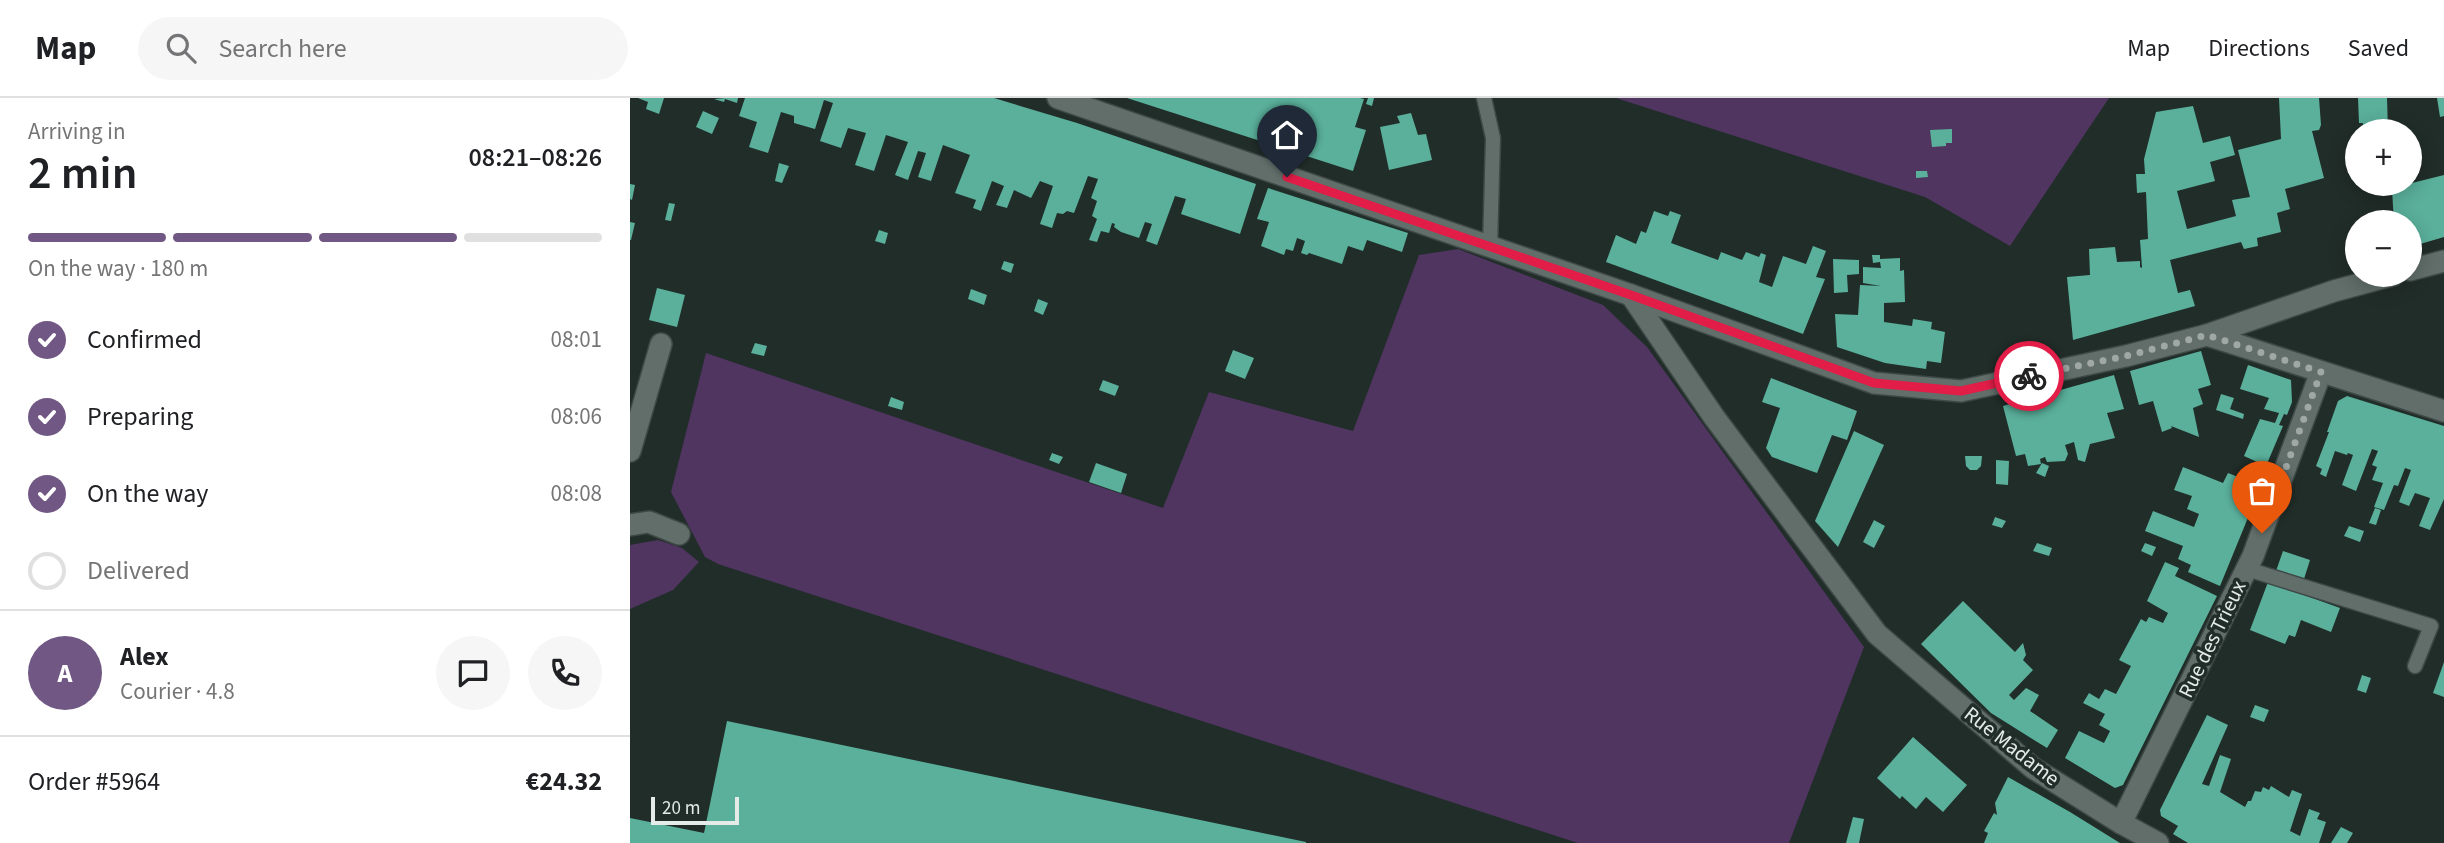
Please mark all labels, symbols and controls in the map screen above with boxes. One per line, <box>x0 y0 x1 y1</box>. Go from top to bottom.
search box <box>138 17 628 80</box>
text: Map <box>35 25 96 72</box>
icon: search <box>162 29 200 67</box>
text: Search here <box>218 30 347 67</box>
text: Map <box>2127 31 2170 66</box>
text: Directions <box>2208 31 2310 66</box>
text: Saved <box>2348 31 2409 66</box>
pin <box>1257 105 1317 177</box>
text: Arriving in <box>28 115 126 148</box>
icon: home <box>1268 116 1306 154</box>
map controls <box>2345 119 2422 287</box>
button: + <box>2345 119 2422 196</box>
text: 08:21–08:26 <box>469 139 602 176</box>
text: 2 min <box>28 141 137 206</box>
button: − <box>2345 210 2422 287</box>
text: On the way · 180 m <box>28 252 208 285</box>
icon: check <box>28 321 66 359</box>
text: Confirmed <box>87 321 202 358</box>
text: 08:01 <box>551 323 602 356</box>
courier <box>1994 341 2064 411</box>
icon: bike <box>2010 357 2048 395</box>
icon: check <box>28 398 66 436</box>
text: Preparing <box>87 398 193 435</box>
text: 08:06 <box>551 400 602 433</box>
pin <box>2232 461 2292 533</box>
icon: bag <box>2243 472 2281 510</box>
icon: check <box>28 475 66 513</box>
text: On the way <box>87 475 208 512</box>
text: 08:08 <box>551 477 602 510</box>
text: Delivered <box>87 552 190 589</box>
street label: Rue des Trieux <box>2171 575 2254 703</box>
button: chat <box>436 636 510 710</box>
button: phone <box>528 636 602 710</box>
text: Alex <box>120 638 169 675</box>
text: A <box>58 655 72 692</box>
text: Courier · 4.8 <box>120 675 235 708</box>
street label: Rue Madame <box>1958 699 2066 793</box>
text: Order #5964 <box>28 763 160 800</box>
text: €24.32 <box>526 763 602 800</box>
scale bar <box>651 794 738 826</box>
text: 20 m <box>662 795 700 822</box>

